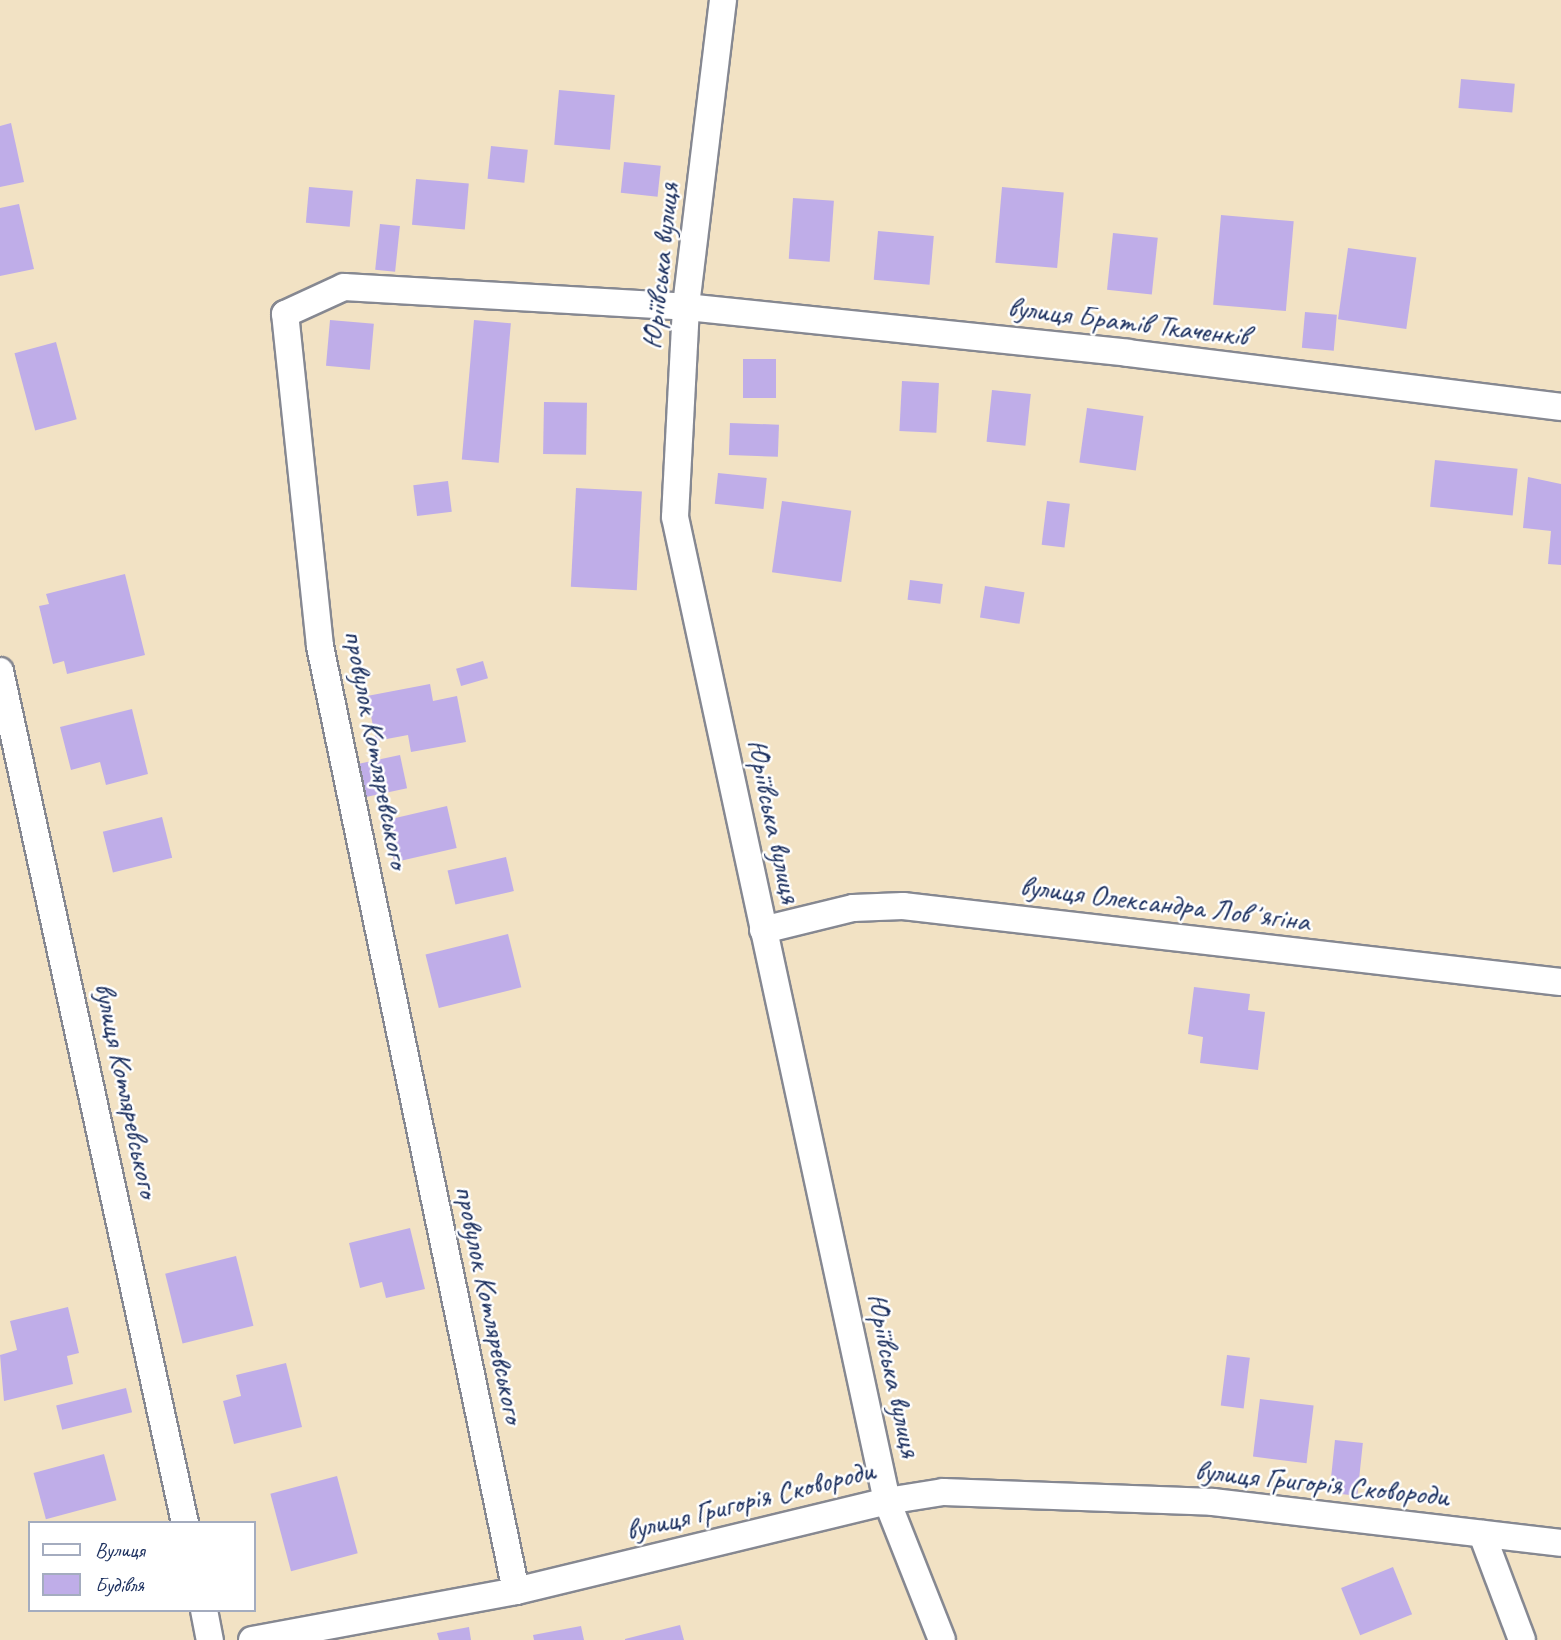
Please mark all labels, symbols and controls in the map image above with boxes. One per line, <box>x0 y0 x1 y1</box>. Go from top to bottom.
street label: Юріївська вулиця <box>633 181 687 351</box>
street label: вулиця Братів Ткаченків <box>1005 288 1251 354</box>
street label: провулок Котляревського <box>336 628 418 870</box>
street label: Юріївська вулиця <box>739 735 809 907</box>
street label: вулиця Олександра Ловʼягіна <box>1018 867 1312 939</box>
street label: вулиця Котляревського <box>87 979 167 1201</box>
street label: провулок Котляревського <box>447 1183 533 1425</box>
street label: Юріївська вулиця <box>859 1289 929 1461</box>
street label: вулиця Григорія Сковороди <box>623 1452 877 1548</box>
street label: вулиця Григорія Сковороди <box>1194 1452 1450 1514</box>
legend <box>28 1521 256 1612</box>
text: Вулиця <box>95 1537 145 1563</box>
text: Будівля <box>95 1572 144 1598</box>

